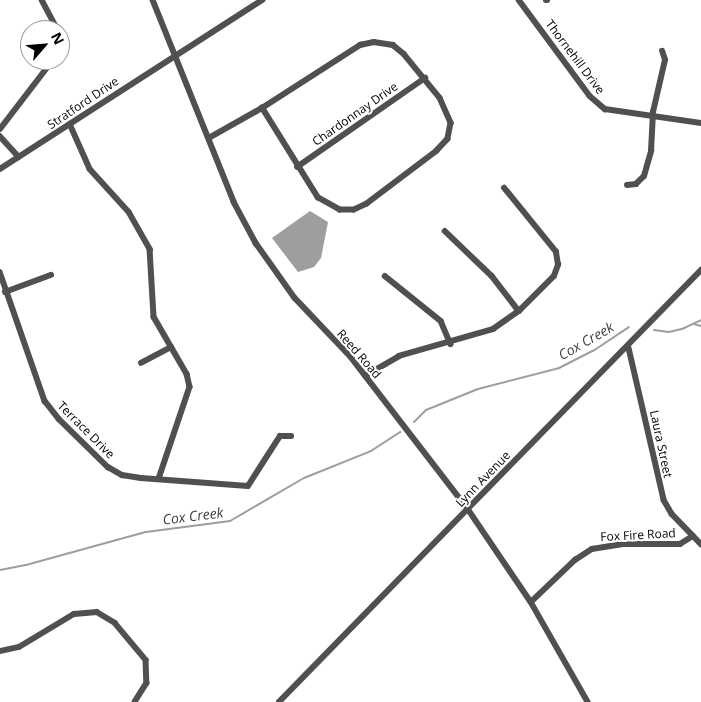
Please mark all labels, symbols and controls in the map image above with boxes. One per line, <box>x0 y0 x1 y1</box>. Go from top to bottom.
street label: Thornehill Drive <box>542 17 608 97</box>
north arrow <box>20 20 70 70</box>
text: N <box>47 29 69 48</box>
street label: Stratford Drive <box>45 74 121 132</box>
street label: Chardonnay Drive <box>310 79 400 149</box>
water label: Cox Creek <box>555 318 617 364</box>
street label: Reed Road <box>334 327 384 381</box>
street label: Terrace Drive <box>54 398 118 462</box>
street label: Laura Street <box>647 409 675 479</box>
street label: Lynn Avenue <box>453 448 513 510</box>
water label: Cox Creek <box>162 504 224 528</box>
street label: Fox Fire Road <box>600 526 676 544</box>

